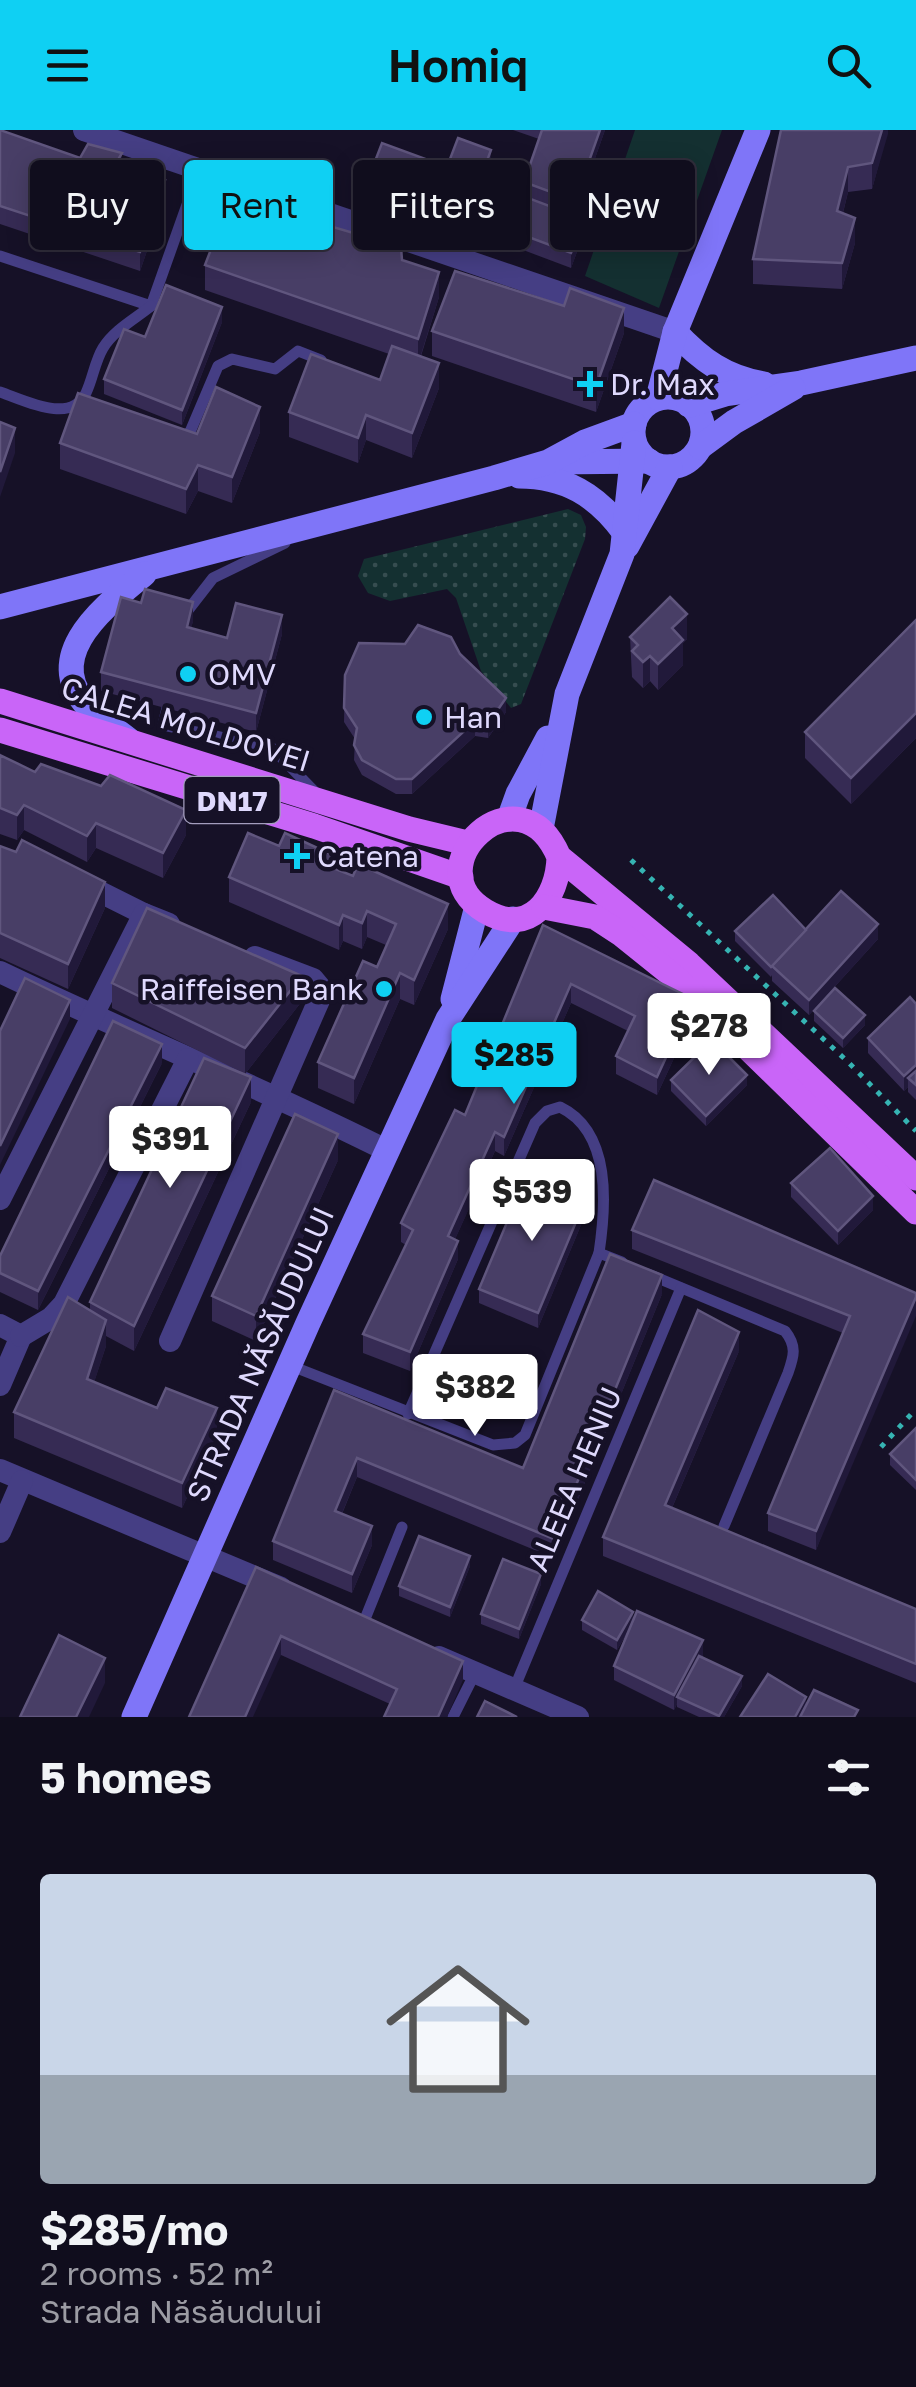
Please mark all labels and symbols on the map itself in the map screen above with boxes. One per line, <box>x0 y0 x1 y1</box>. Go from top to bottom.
place label: Dr. Max <box>610 366 715 402</box>
marker: Dr. Max <box>579 373 601 395</box>
place label: OMV <box>208 656 276 692</box>
marker: OMV <box>177 663 199 685</box>
street label: CALEA MOLDOVEI <box>57 669 315 779</box>
place label: Han <box>444 699 502 735</box>
marker: Han <box>413 706 435 728</box>
road number: DN17 <box>184 777 280 823</box>
place label: Catena <box>317 838 419 874</box>
marker: Catena <box>286 845 308 867</box>
place label: Raiffeisen Bank <box>140 971 364 1007</box>
marker: Raiffeisen Bank <box>373 978 395 1000</box>
pin: $278 <box>650 993 768 1078</box>
pin: $285 <box>455 1022 573 1107</box>
pin: $391 <box>111 1106 229 1191</box>
pin: $539 <box>473 1159 591 1244</box>
street label: STRADA NĂSĂUDULUI <box>179 1201 341 1507</box>
pin: $382 <box>416 1354 534 1439</box>
street label: ALEEA HENIU <box>519 1381 629 1577</box>

